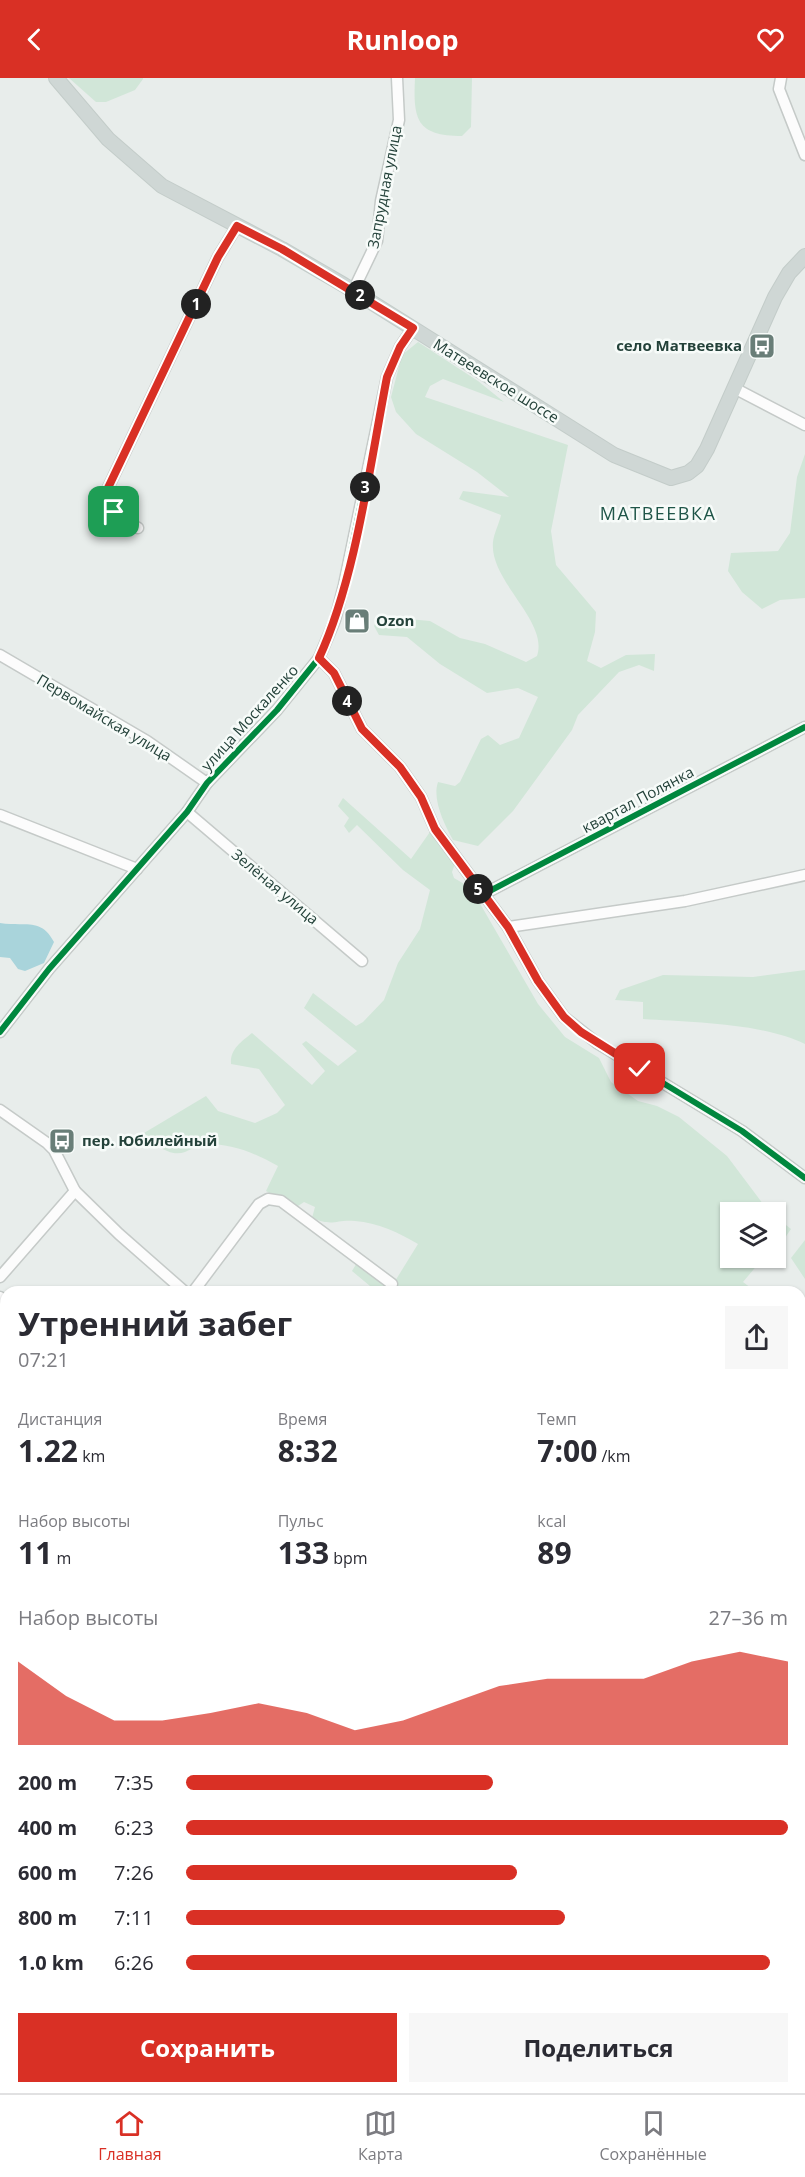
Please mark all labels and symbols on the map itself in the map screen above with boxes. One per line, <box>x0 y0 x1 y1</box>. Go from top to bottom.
street label: Запрудная улица <box>362 124 406 250</box>
pin: 2 <box>345 280 375 310</box>
pin: 1 <box>181 289 211 319</box>
bus stop icon: село Матвеевка <box>747 331 777 361</box>
street label: Матвеевское шоссе <box>430 333 563 427</box>
place label: село Матвеевка <box>616 335 742 355</box>
pin: 3 <box>350 472 380 502</box>
pin <box>88 486 139 537</box>
district label: МАТВЕЕВКА <box>600 501 716 525</box>
shop icon: Ozon <box>342 606 372 636</box>
place label: Ozon <box>376 610 414 630</box>
street label: улица Москаленко <box>196 660 302 775</box>
street label: Первомайская улица <box>33 669 176 765</box>
pin: 4 <box>332 686 362 716</box>
street label: квартал Полянка <box>578 761 697 837</box>
street label: Зелёная улица <box>228 844 323 928</box>
pin: 5 <box>463 874 493 904</box>
pin <box>614 1043 665 1094</box>
bus stop icon: пер. Юбилейный <box>47 1126 77 1156</box>
place label: пер. Юбилейный <box>82 1130 217 1150</box>

